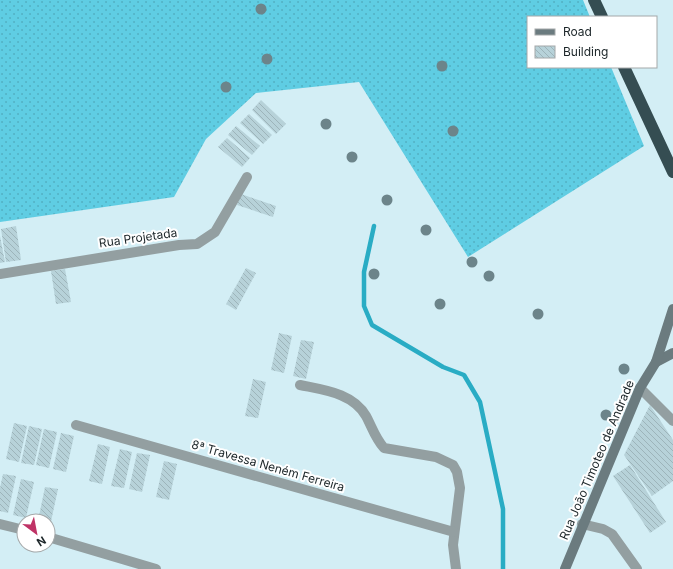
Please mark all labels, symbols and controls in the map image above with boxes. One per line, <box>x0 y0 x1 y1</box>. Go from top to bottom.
legend <box>527 16 657 68</box>
text: Road <box>563 24 592 39</box>
text: Building <box>563 44 608 59</box>
street label: Rua Projetada <box>98 225 178 250</box>
street label: Rua João Timoteo de Andrade <box>556 378 637 542</box>
street label: 8ª Travessa Neném Ferreira <box>190 436 346 495</box>
north arrow <box>16 513 56 553</box>
text: N <box>34 533 49 550</box>

